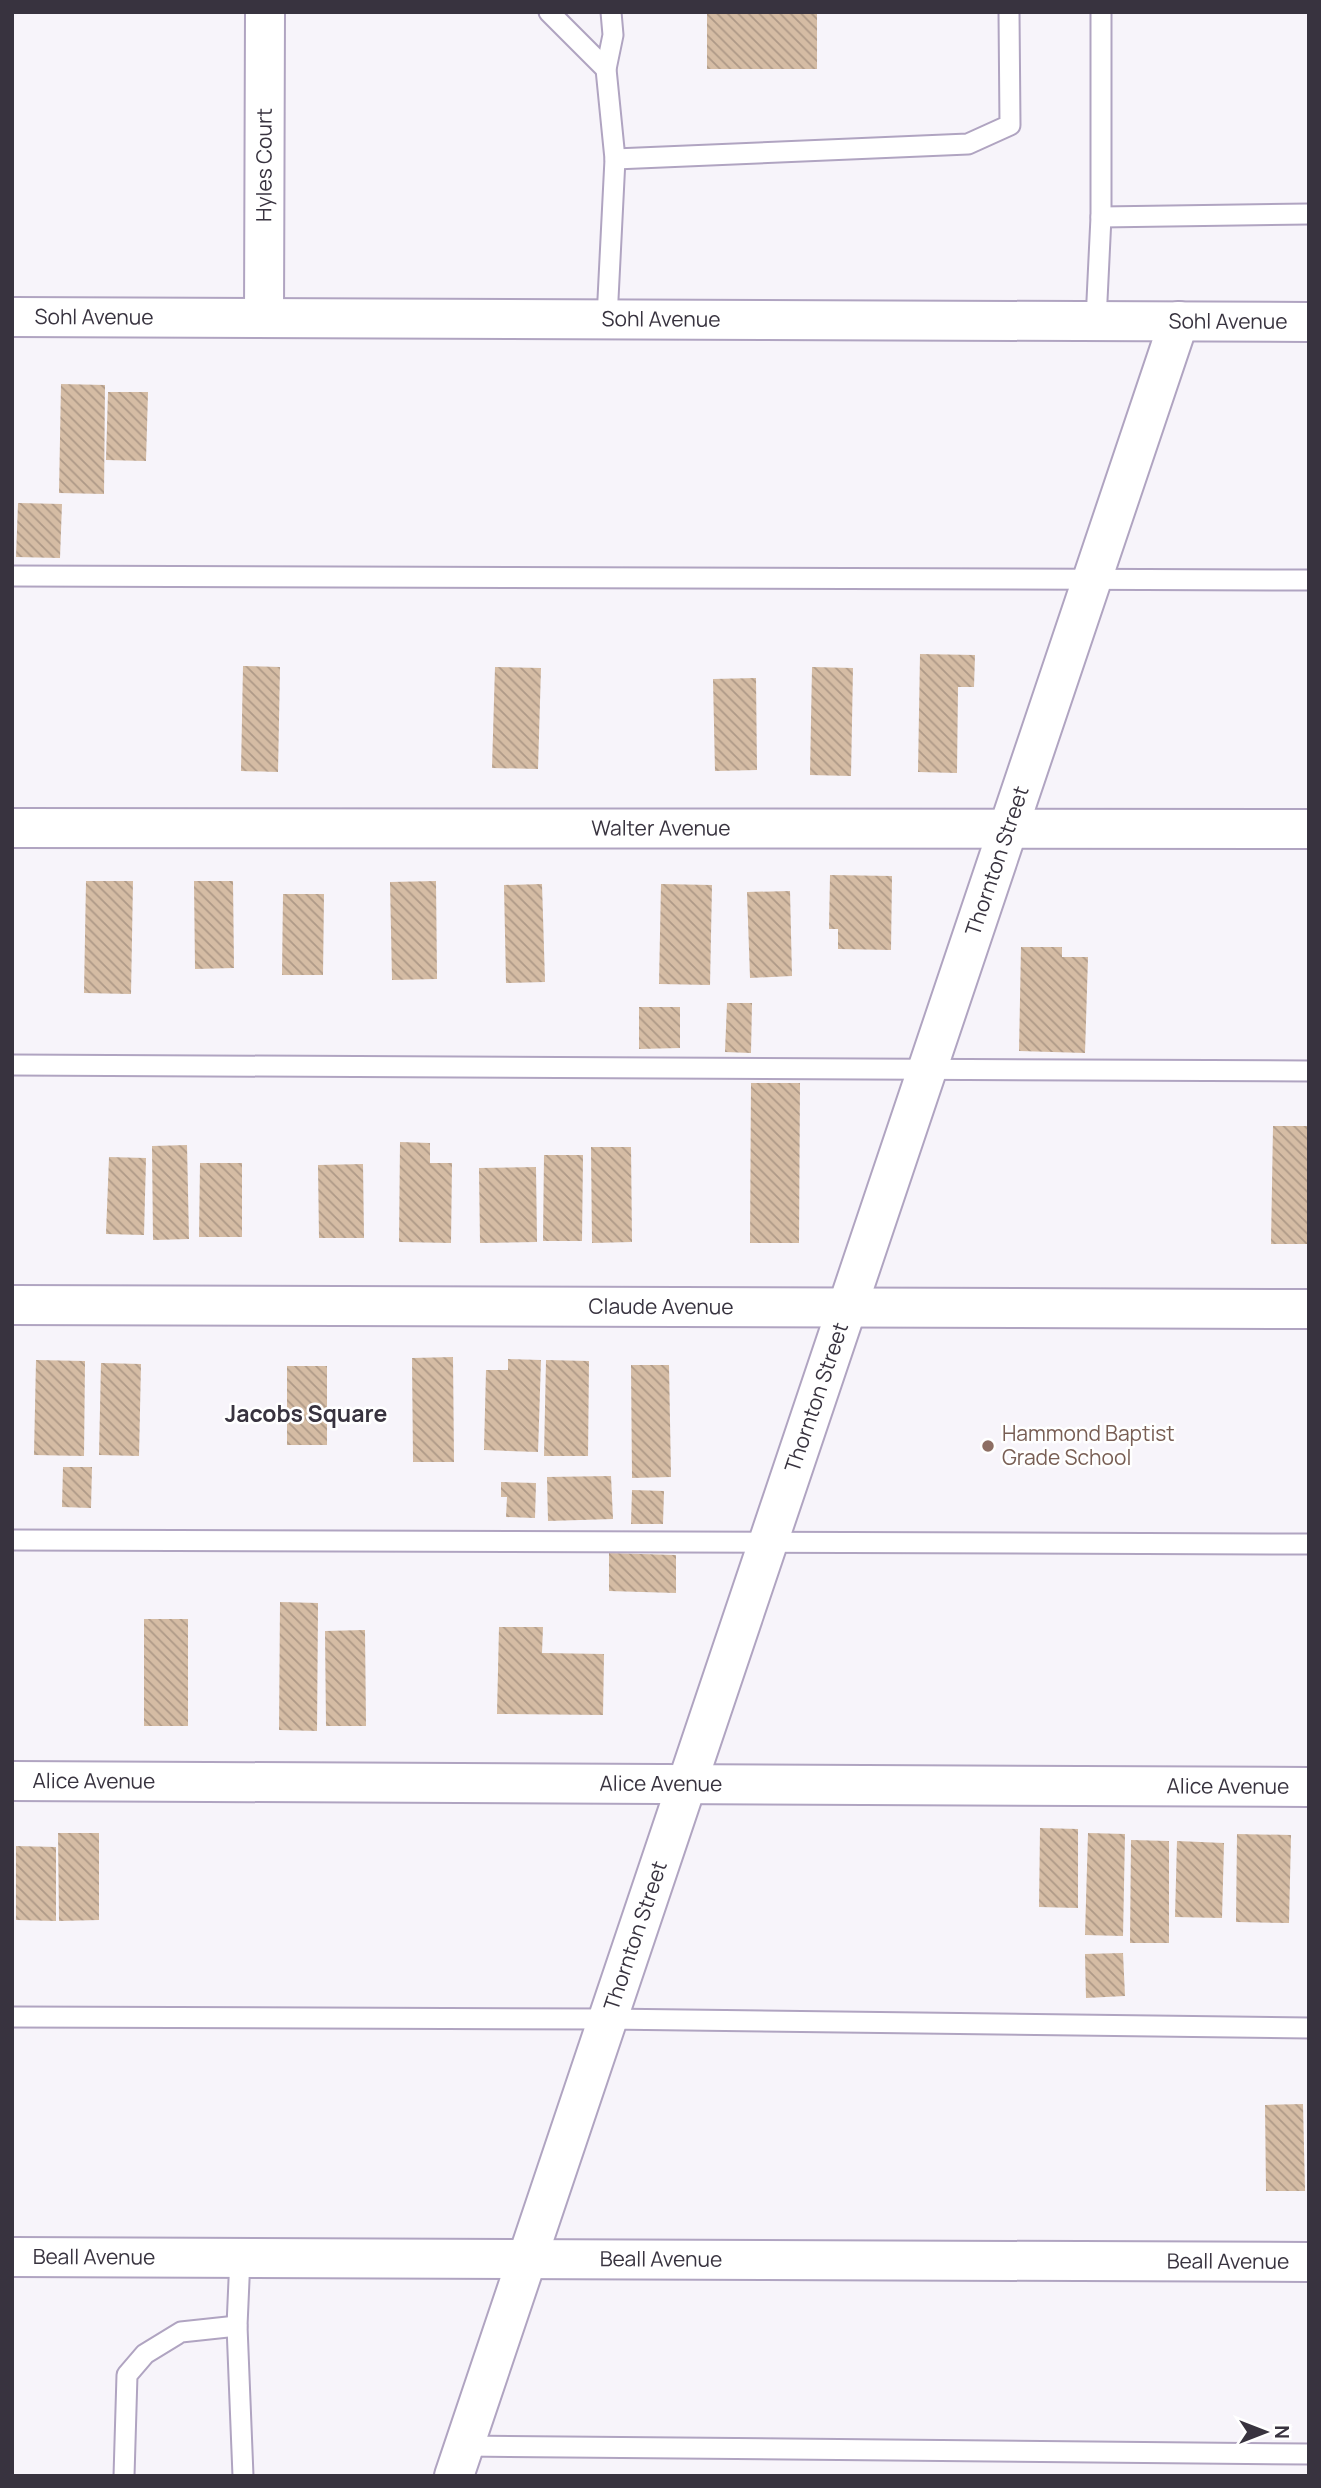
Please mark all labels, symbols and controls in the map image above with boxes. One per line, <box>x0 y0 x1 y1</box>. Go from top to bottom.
street label: Hyles Court <box>249 108 278 222</box>
street label: Sohl Avenue <box>34 302 154 331</box>
street label: Sohl Avenue <box>601 304 721 333</box>
street label: Sohl Avenue <box>1168 306 1288 335</box>
street label: Thornton Street <box>958 782 1035 939</box>
street label: Walter Avenue <box>591 813 731 842</box>
street label: Claude Avenue <box>588 1292 734 1320</box>
street label: Thornton Street <box>778 1319 854 1476</box>
district label: Jacobs Square <box>225 1397 387 1429</box>
place label: Hammond Baptist Grade School <box>1002 1419 1175 1471</box>
marker: Hammond Baptist Grade School <box>980 1438 996 1454</box>
street label: Alice Avenue <box>33 1766 155 1795</box>
street label: Alice Avenue <box>600 1769 722 1797</box>
street label: Alice Avenue <box>1166 1771 1289 1800</box>
street label: Thornton Street <box>597 1857 673 2014</box>
street label: Beall Avenue <box>33 2242 155 2271</box>
street label: Beall Avenue <box>600 2244 722 2273</box>
street label: Beall Avenue <box>1167 2246 1289 2275</box>
north arrow <box>1230 2397 1300 2467</box>
text: N <box>1269 2425 1295 2439</box>

